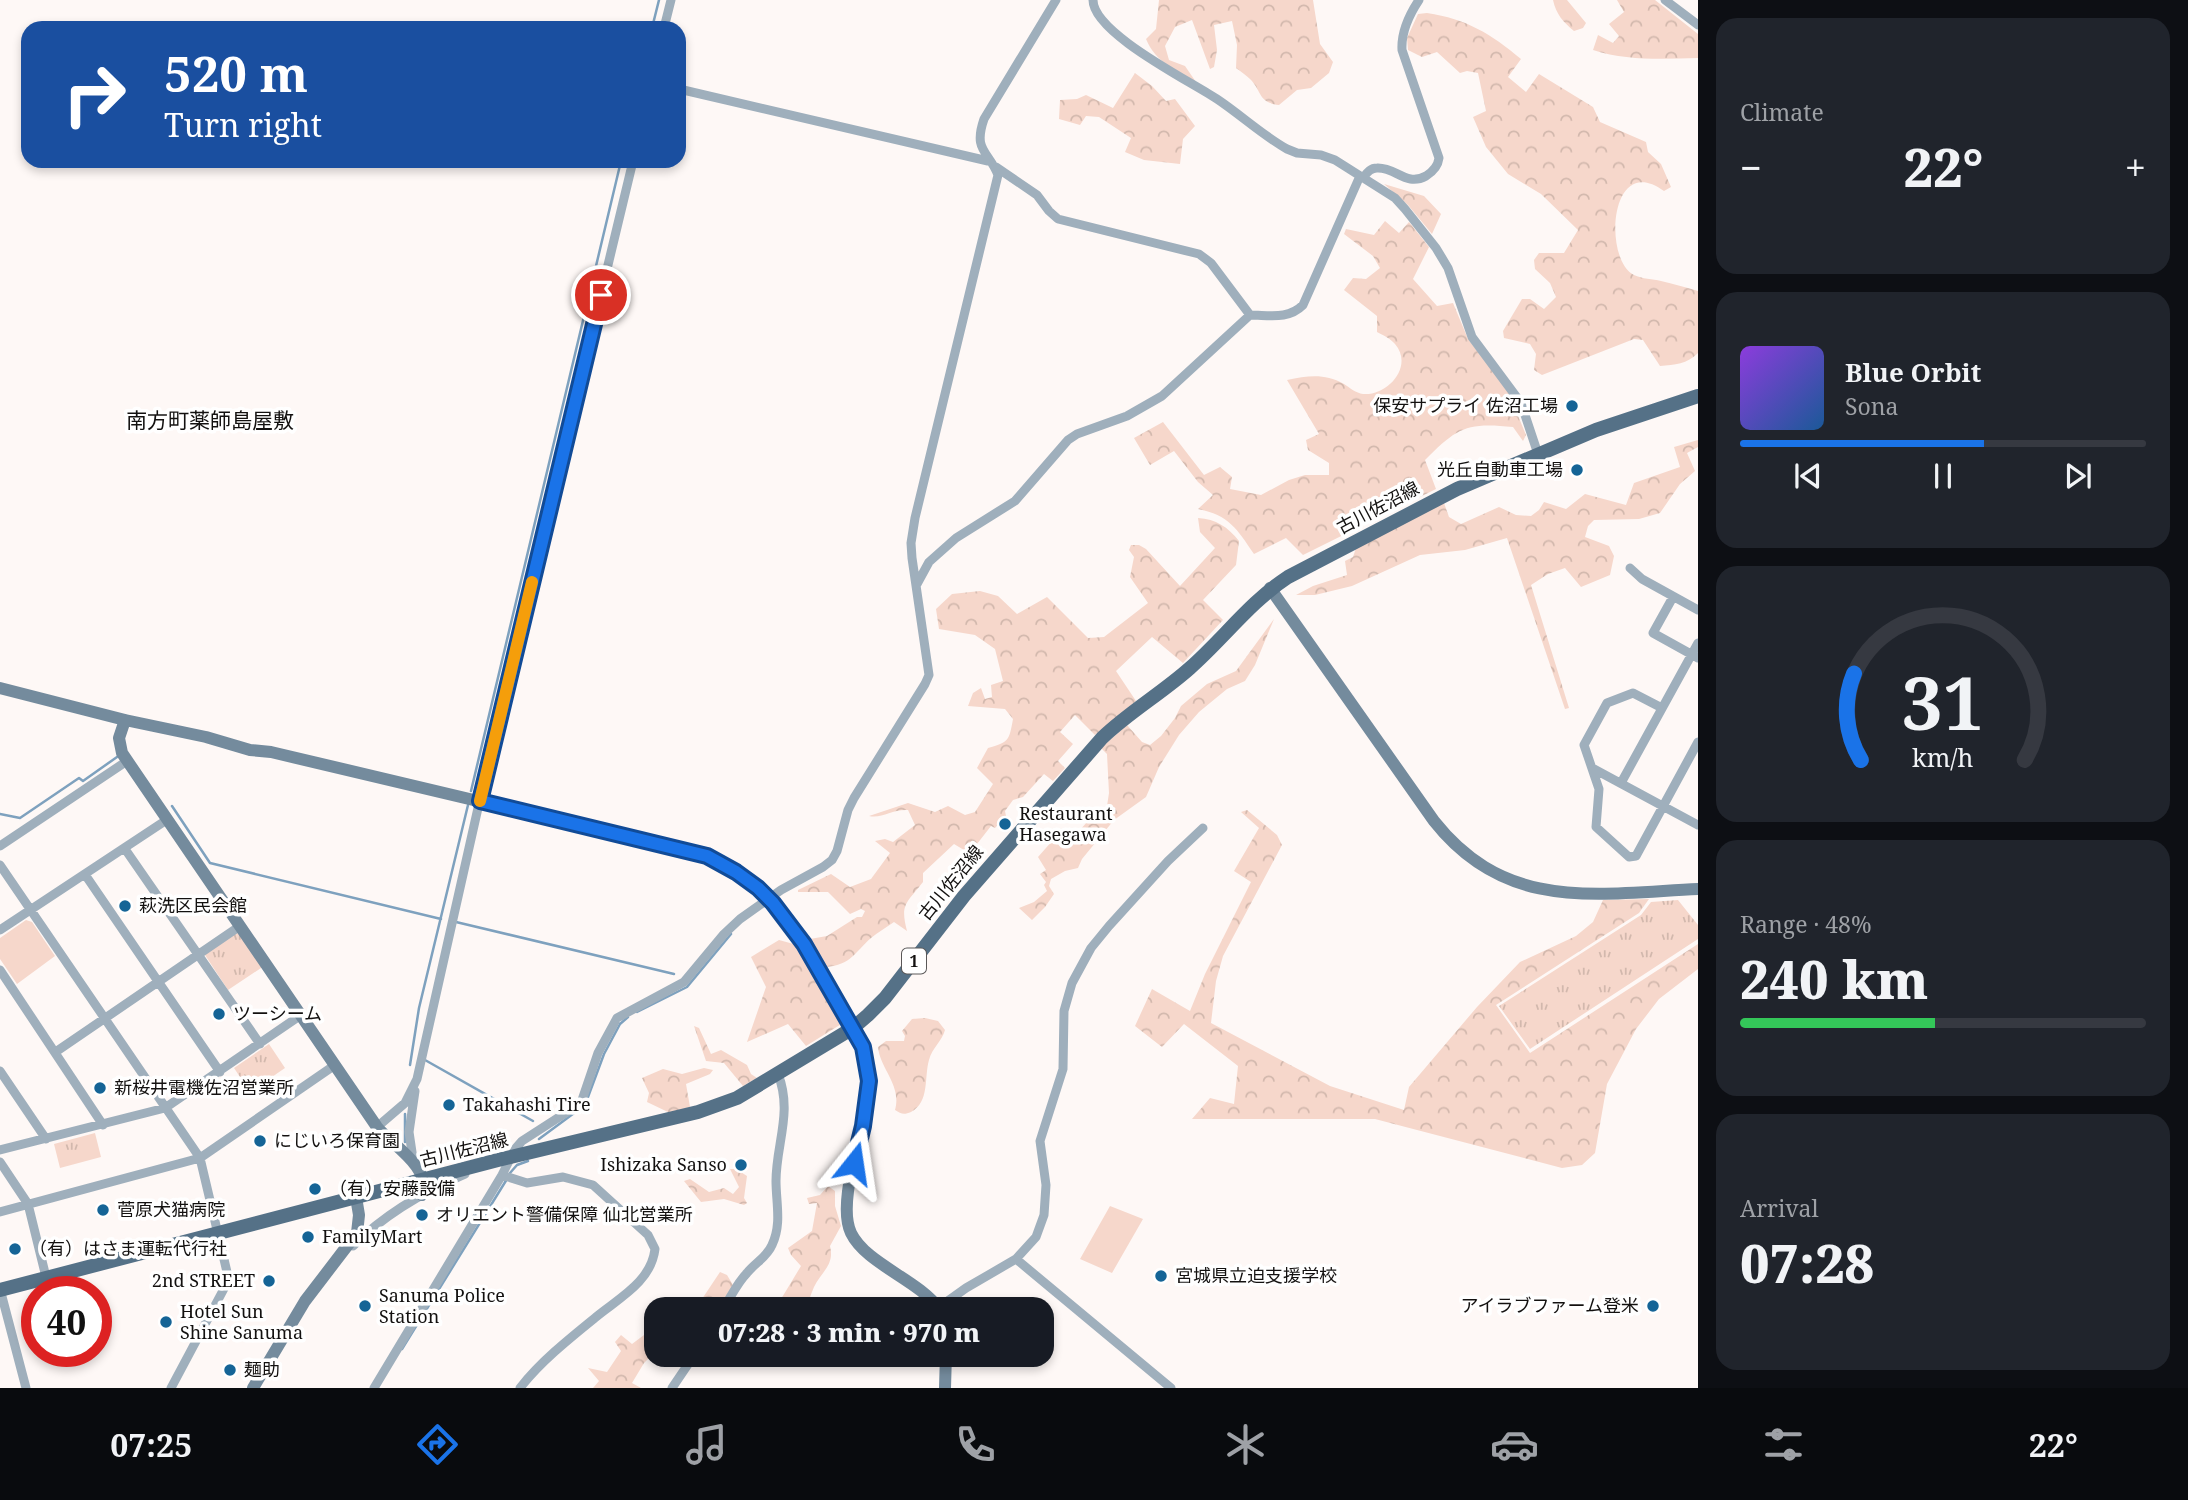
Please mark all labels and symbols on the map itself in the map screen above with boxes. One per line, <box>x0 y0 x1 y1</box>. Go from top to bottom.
pin <box>571 265 631 325</box>
place label: 保安サプライ 佐沼工場 <box>1373 393 1558 417</box>
marker: 保安サプライ 佐沼工場 <box>1564 398 1580 414</box>
district label: 南方町薬師島屋敷 <box>126 406 294 434</box>
place label: 光丘自動車工場 <box>1437 457 1563 481</box>
marker: 光丘自動車工場 <box>1569 462 1585 478</box>
street label: 古川佐沼線 <box>1332 475 1423 539</box>
place label: Restaurant Hasegawa <box>1019 801 1113 846</box>
marker: Restaurant Hasegawa <box>997 816 1013 832</box>
street label: 古川佐沼線 <box>913 840 988 925</box>
place label: 萩洗区民会館 <box>139 893 247 917</box>
marker: 萩洗区民会館 <box>117 898 133 914</box>
road number: 1 <box>902 948 926 973</box>
place label: ツーシーム <box>233 1001 322 1025</box>
marker: ツーシーム <box>211 1006 227 1022</box>
place label: 新桜井電機佐沼営業所 <box>114 1075 294 1099</box>
marker: 新桜井電機佐沼営業所 <box>92 1080 108 1096</box>
place label: Takahashi Tire <box>463 1092 591 1116</box>
marker: Takahashi Tire <box>441 1097 457 1113</box>
street label: 古川佐沼線 <box>417 1126 510 1172</box>
position arrow <box>817 1126 891 1200</box>
place label: にじいろ保育園 <box>274 1128 400 1152</box>
marker: にじいろ保育園 <box>252 1133 268 1149</box>
place label: Ishizaka Sanso <box>600 1152 727 1176</box>
marker: Ishizaka Sanso <box>733 1157 749 1173</box>
place label: （有）安藤設備 <box>329 1176 455 1200</box>
marker: （有）安藤設備 <box>307 1181 323 1197</box>
place label: 菅原犬猫病院 <box>117 1197 225 1221</box>
marker: 菅原犬猫病院 <box>95 1202 111 1218</box>
place label: オリエント警備保障 仙北営業所 <box>436 1202 693 1226</box>
marker: オリエント警備保障 仙北営業所 <box>414 1207 430 1223</box>
place label: FamilyMart <box>322 1224 422 1248</box>
marker: FamilyMart <box>300 1229 316 1245</box>
place label: （有）はさま運転代行社 <box>29 1236 227 1260</box>
marker: （有）はさま運転代行社 <box>7 1241 23 1257</box>
place label: 宮城県立迫支援学校 <box>1175 1263 1337 1287</box>
place label: 2nd STREET <box>152 1268 255 1292</box>
marker: 宮城県立迫支援学校 <box>1153 1268 1169 1284</box>
marker: 2nd STREET <box>261 1273 277 1289</box>
speed limit sign: 40 <box>21 1276 112 1367</box>
place label: Sanuma Police Station <box>379 1283 505 1328</box>
place label: アイラブファーム登米 <box>1460 1293 1639 1317</box>
marker: Sanuma Police Station <box>357 1298 373 1314</box>
marker: アイラブファーム登米 <box>1645 1298 1661 1314</box>
place label: Hotel Sun Shine Sanuma <box>180 1299 303 1344</box>
marker: Hotel Sun Shine Sanuma <box>158 1314 174 1330</box>
place label: 麺助 <box>244 1357 280 1381</box>
marker: 麺助 <box>222 1362 238 1378</box>

